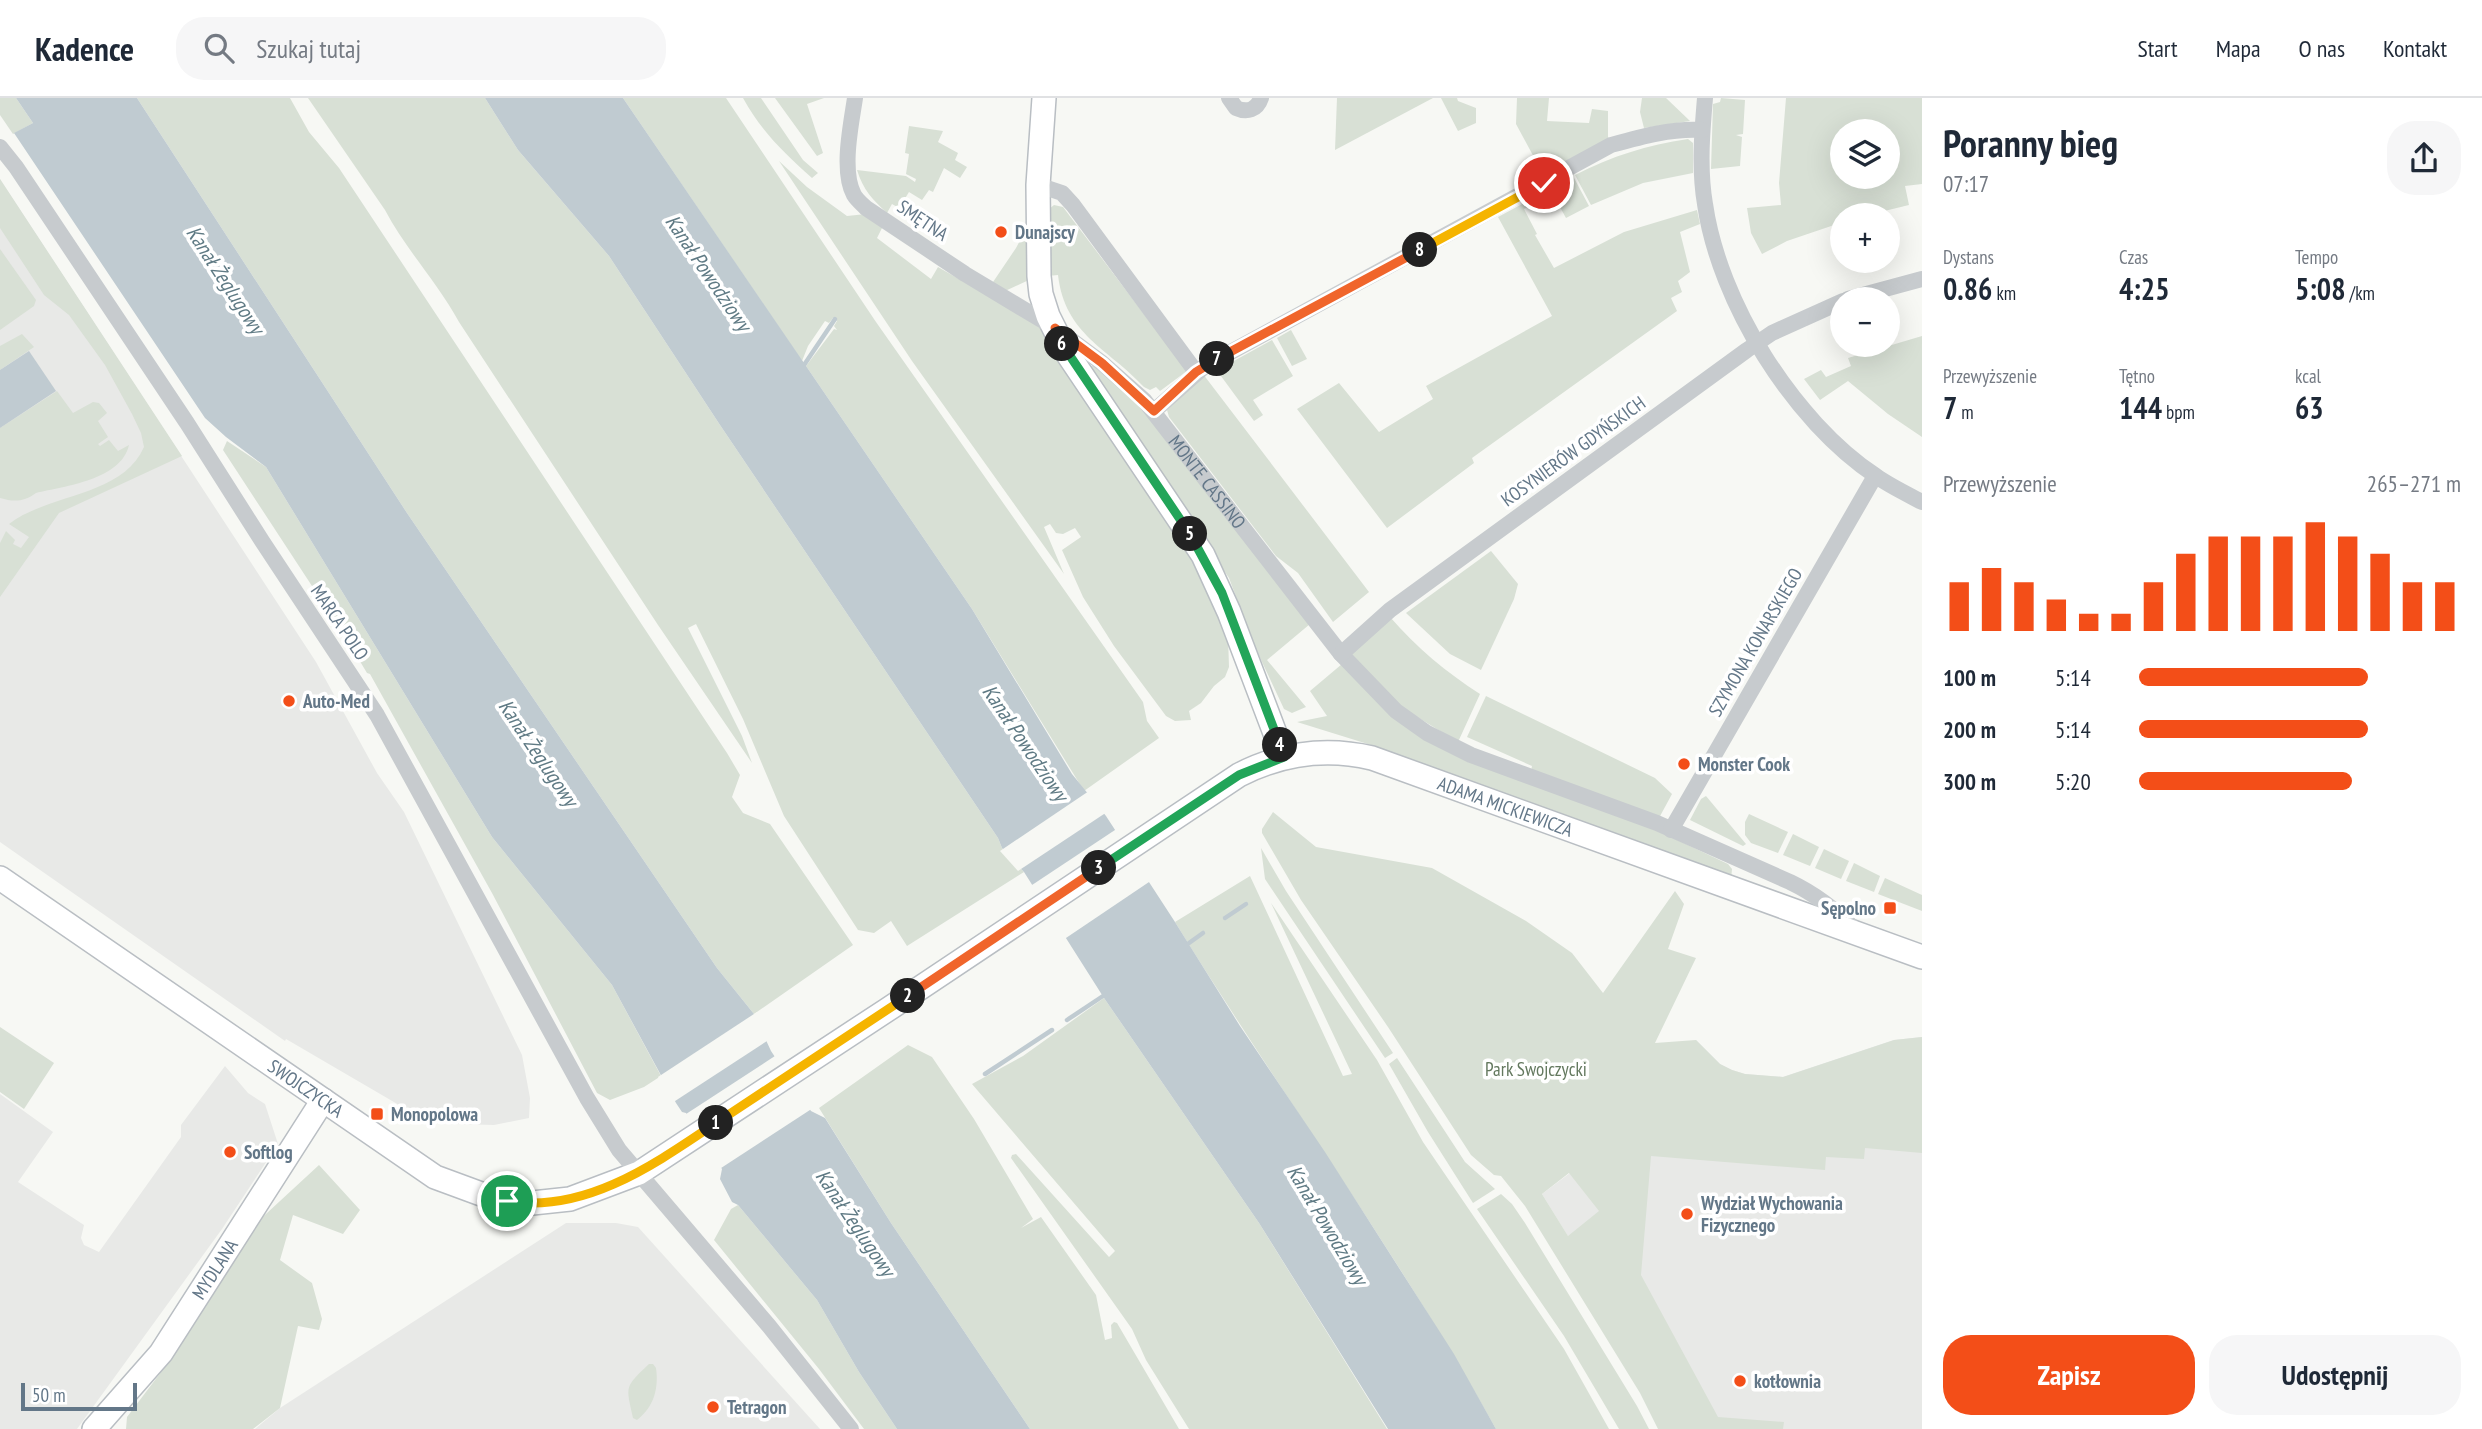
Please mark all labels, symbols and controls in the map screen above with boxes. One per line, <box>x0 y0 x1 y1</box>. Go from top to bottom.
search box <box>176 17 666 80</box>
text: Kadence <box>35 27 134 70</box>
icon: search <box>200 29 238 67</box>
text: Szukaj tutaj <box>256 32 361 65</box>
text: Start <box>2137 33 2178 64</box>
text: Mapa <box>2216 33 2261 64</box>
text: O nas <box>2299 33 2345 64</box>
text: Kontakt <box>2383 33 2447 64</box>
text: Poranny bieg <box>1943 118 2118 167</box>
map controls <box>1830 119 1900 357</box>
button: layers <box>1830 119 1900 189</box>
button: share <box>2387 121 2461 195</box>
pin <box>1514 153 1574 213</box>
icon: check <box>1525 164 1563 202</box>
text: 07:17 <box>1943 169 1989 198</box>
street label: SMĘTNA <box>893 194 953 246</box>
button: + <box>1830 203 1900 273</box>
water label: Kanał Powodziowy <box>660 209 759 339</box>
place label: Dunajscy <box>1015 220 1075 244</box>
water label: Kanał Żeglugowy <box>180 221 272 341</box>
marker: Dunajscy <box>993 224 1009 240</box>
pin: 8 <box>1402 232 1438 268</box>
text: 8 <box>1415 237 1424 261</box>
text: Dystans <box>1943 245 1994 269</box>
text: Czas <box>2119 245 2148 269</box>
text: Tempo <box>2295 245 2338 269</box>
text: 0.86 <box>1943 269 1992 308</box>
text: 4:25 <box>2119 269 2170 308</box>
text: 5:08 <box>2295 269 2346 308</box>
text: km <box>1992 281 2016 305</box>
text: /km <box>2346 281 2375 305</box>
button: − <box>1830 287 1900 357</box>
pin: 6 <box>1044 327 1080 362</box>
text: 6 <box>1057 331 1066 355</box>
pin: 7 <box>1200 342 1234 376</box>
text: 7 <box>1212 346 1221 370</box>
text: Przewyższenie <box>1943 364 2037 388</box>
text: Tętno <box>2119 364 2155 388</box>
text: kcal <box>2295 364 2321 388</box>
text: 7 <box>1943 388 1957 427</box>
text: 144 <box>2119 388 2162 427</box>
text: 63 <box>2295 388 2324 427</box>
street label: KOSYNIERÓW GDYŃSKICH <box>1496 391 1650 511</box>
text: m <box>1957 400 1974 424</box>
text: bpm <box>2162 400 2195 424</box>
street label: MONTE CASSINO <box>1164 430 1251 533</box>
text: Przewyższenie <box>1943 469 2057 498</box>
text: 265–271 m <box>2367 469 2461 498</box>
pin: 5 <box>1172 516 1208 551</box>
text: 5 <box>1185 521 1194 545</box>
street label: SZYMONA KONARSKIEGO <box>1703 564 1807 720</box>
street label: MARCA POLO <box>306 580 374 664</box>
text: 100 m <box>1943 663 1996 692</box>
text: 5:14 <box>2055 663 2091 692</box>
water label: Kanał Powodziowy <box>977 679 1076 809</box>
place label: Auto-Med <box>302 689 370 713</box>
marker: Auto-Med <box>281 693 297 709</box>
water label: Kanał Żeglugowy <box>493 694 586 814</box>
text: 200 m <box>1943 715 1996 744</box>
text: 5:14 <box>2055 715 2091 744</box>
pin: 4 <box>1262 728 1298 762</box>
text: 4 <box>1275 732 1284 756</box>
place label: Monster Cook <box>1698 752 1790 776</box>
marker: Monster Cook <box>1676 756 1692 772</box>
text: 300 m <box>1943 767 1996 796</box>
text: 5:20 <box>2055 767 2091 796</box>
street label: ADAMA MICKIEWICZA <box>1435 771 1576 842</box>
pin: 3 <box>1082 850 1116 886</box>
text: 3 <box>1094 855 1103 879</box>
place label: Sępolno <box>1821 896 1876 920</box>
marker: Sępolno <box>1882 900 1898 916</box>
pin: 2 <box>890 978 926 1014</box>
text: 2 <box>903 983 912 1007</box>
street label: SWOJCZYCKA <box>263 1054 348 1122</box>
park label: Park Swojczycki <box>1485 1057 1587 1081</box>
place label: Monopolowa <box>391 1102 478 1126</box>
pin: 1 <box>698 1105 734 1140</box>
marker: Monopolowa <box>369 1106 385 1122</box>
text: 1 <box>711 1110 720 1134</box>
place label: Softlog <box>244 1140 293 1164</box>
marker: Softlog <box>222 1144 238 1160</box>
water label: Kanał Powodziowy <box>1281 1160 1375 1292</box>
water label: Kanał Żeglugowy <box>810 1164 903 1284</box>
pin <box>477 1171 537 1231</box>
icon: arrive <box>488 1182 526 1220</box>
place label: Wydział Wychowania Fizycznego <box>1700 1191 1843 1237</box>
marker: Wydział Wychowania Fizycznego <box>1679 1206 1695 1222</box>
street label: MYDLANA <box>187 1234 243 1304</box>
button: Zapisz <box>1943 1335 2195 1415</box>
button: Udostępnij <box>2209 1335 2461 1415</box>
place label: kotłownia <box>1754 1369 1821 1393</box>
marker: kotłownia <box>1732 1373 1748 1389</box>
scale bar <box>21 1380 136 1412</box>
text: 50 m <box>32 1383 66 1407</box>
place label: Tetragon <box>727 1395 787 1419</box>
marker: Tetragon <box>705 1399 721 1415</box>

